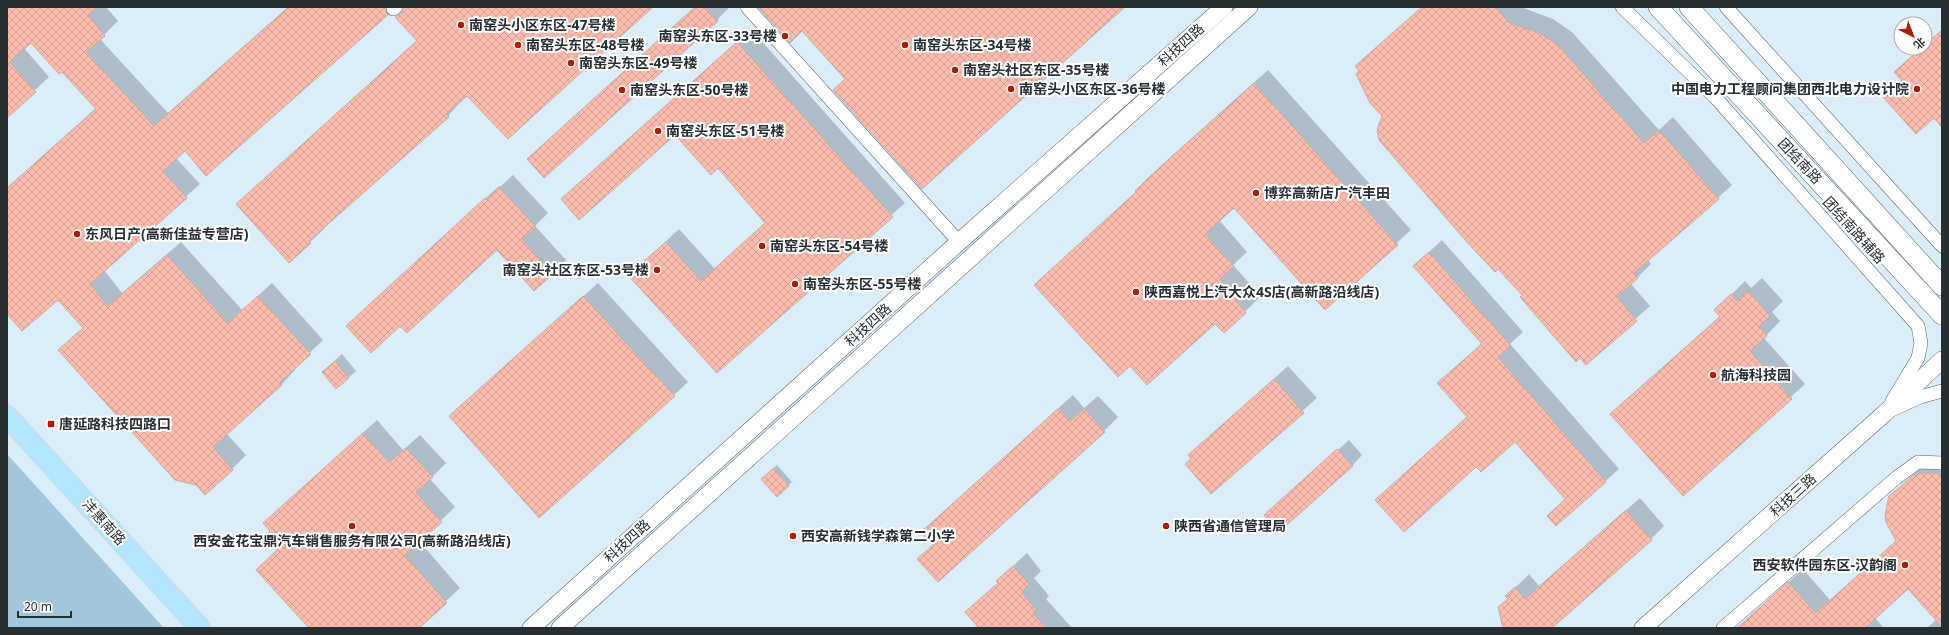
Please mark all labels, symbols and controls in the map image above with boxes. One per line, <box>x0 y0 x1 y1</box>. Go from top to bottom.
place label: 南窑头小区东区-47号楼 <box>469 15 616 34</box>
north arrow <box>1893 16 1933 56</box>
street label: 科技四路 <box>1154 19 1208 70</box>
marker: 南窑头小区东区-47号楼 <box>456 20 466 30</box>
place label: 南窑头东区-33号楼 <box>659 26 777 45</box>
marker: 南窑头东区-33号楼 <box>780 31 790 41</box>
place label: 南窑头东区-48号楼 <box>526 35 645 54</box>
place label: 南窑头东区-34号楼 <box>913 35 1032 54</box>
text: 北 <box>1911 35 1929 53</box>
marker: 南窑头东区-48号楼 <box>513 40 523 50</box>
marker: 南窑头东区-34号楼 <box>900 40 910 50</box>
place label: 南窑头东区-49号楼 <box>579 53 698 72</box>
marker: 南窑头东区-49号楼 <box>566 58 576 68</box>
place label: 南窑头社区东区-35号楼 <box>963 60 1110 79</box>
marker: 南窑头社区东区-35号楼 <box>950 65 960 75</box>
place label: 南窑头小区东区-36号楼 <box>1019 79 1166 98</box>
place label: 中国电力工程顾问集团西北电力设计院 <box>1671 79 1909 98</box>
place label: 南窑头东区-50号楼 <box>630 80 749 99</box>
marker: 南窑头小区东区-36号楼 <box>1006 84 1016 94</box>
marker: 中国电力工程顾问集团西北电力设计院 <box>1912 84 1922 94</box>
marker: 南窑头东区-50号楼 <box>617 85 627 95</box>
place label: 南窑头东区-51号楼 <box>666 121 785 140</box>
marker: 南窑头东区-51号楼 <box>653 126 663 136</box>
street label: 团结南路 <box>1774 134 1826 188</box>
place label: 博弈高新店广汽丰田 <box>1264 183 1390 202</box>
marker: 博弈高新店广汽丰田 <box>1251 188 1261 198</box>
street label: 团结南路辅路 <box>1819 192 1890 267</box>
place label: 东风日产(高新佳益专营店) <box>85 224 249 243</box>
marker: 东风日产(高新佳益专营店) <box>72 229 82 239</box>
place label: 南窑头东区-54号楼 <box>770 236 889 255</box>
marker: 南窑头东区-54号楼 <box>757 241 767 251</box>
place label: 南窑头社区东区-53号楼 <box>503 260 649 279</box>
marker: 南窑头社区东区-53号楼 <box>652 265 662 275</box>
place label: 南窑头东区-55号楼 <box>803 274 922 293</box>
marker: 南窑头东区-55号楼 <box>790 279 800 289</box>
place label: 陕西嘉悦上汽大众4S店(高新路沿线店) <box>1144 282 1379 301</box>
marker: 陕西嘉悦上汽大众4S店(高新路沿线店) <box>1131 287 1141 297</box>
street label: 科技四路 <box>841 299 895 350</box>
place label: 航海科技园 <box>1721 365 1791 384</box>
marker: 航海科技园 <box>1708 370 1718 380</box>
place label: 唐延路科技四路口 <box>59 414 171 433</box>
marker: 唐延路科技四路口 <box>46 419 56 429</box>
street label: 科技三路 <box>1766 469 1820 520</box>
street label: 沣惠南路 <box>79 495 130 549</box>
street label: 科技四路 <box>600 515 654 566</box>
place label: 陕西省通信管理局 <box>1174 516 1286 535</box>
marker: 西安金花宝鼎汽车销售服务有限公司(高新路沿线店) <box>347 521 357 531</box>
marker: 陕西省通信管理局 <box>1161 521 1171 531</box>
place label: 西安高新钱学森第二小学 <box>801 526 955 545</box>
place label: 西安金花宝鼎汽车销售服务有限公司(高新路沿线店) <box>193 531 511 550</box>
marker: 西安高新钱学森第二小学 <box>788 531 798 541</box>
place label: 西安软件园东区-汉韵阁 <box>1753 555 1897 574</box>
marker: 西安软件园东区-汉韵阁 <box>1900 560 1910 570</box>
scale bar <box>18 593 71 619</box>
text: 20 m <box>24 598 52 615</box>

